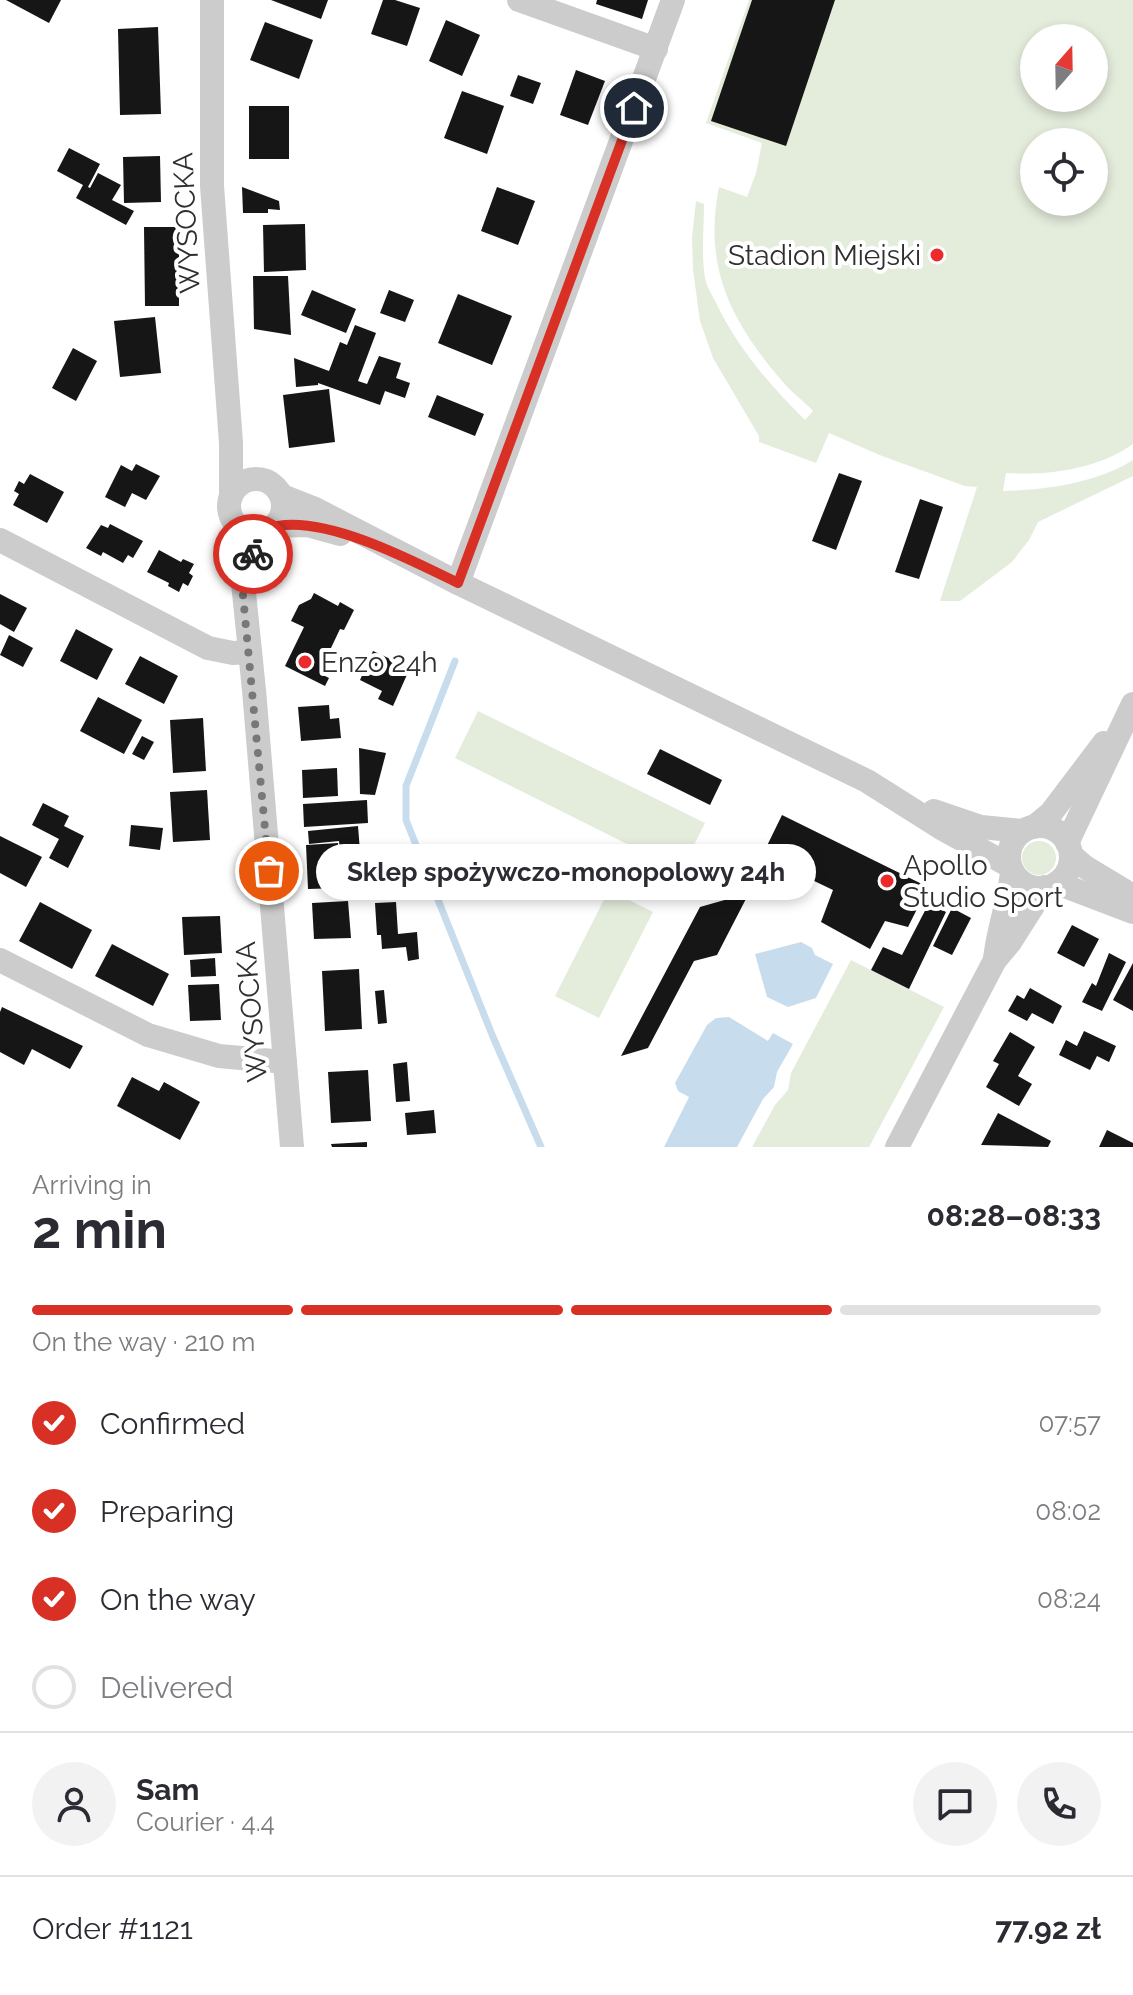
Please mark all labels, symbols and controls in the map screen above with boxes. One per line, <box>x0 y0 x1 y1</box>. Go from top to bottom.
north arrow <box>1020 24 1108 112</box>
map controls <box>1020 24 1108 216</box>
pin <box>600 74 668 142</box>
icon: home <box>612 86 656 130</box>
button: locate <box>1020 128 1108 216</box>
street label: WYSOCKA <box>166 152 207 294</box>
place label: Stadion Miejski <box>728 239 921 272</box>
marker: Stadion Miejski <box>928 246 946 264</box>
courier <box>213 514 293 594</box>
icon: bike <box>231 532 275 576</box>
place label: Enzo 24h <box>321 646 438 679</box>
marker: Enzo 24h <box>296 653 314 671</box>
pin <box>235 837 303 905</box>
callout: Sklep spożywczo-monopolowy 24h <box>317 843 817 899</box>
icon: bag <box>247 849 291 893</box>
place label: Apollo Studio Sport <box>903 849 1064 914</box>
text: Sklep spożywczo-monopolowy 24h <box>347 857 785 887</box>
marker: Apollo Studio Sport <box>878 872 896 890</box>
street label: WYSOCKA <box>229 940 274 1084</box>
text: Arriving in <box>32 1170 152 1200</box>
text: 08:28–08:33 <box>926 1198 1101 1233</box>
text: 2 min <box>32 1199 167 1260</box>
text: On the way · 210 m <box>32 1327 256 1357</box>
icon: check <box>32 1401 76 1445</box>
text: Confirmed <box>100 1406 245 1441</box>
text: 07:57 <box>1038 1408 1101 1438</box>
icon: check <box>32 1489 76 1533</box>
text: Preparing <box>100 1494 234 1529</box>
text: 08:02 <box>1035 1496 1101 1526</box>
icon: check <box>32 1577 76 1621</box>
text: On the way <box>100 1582 256 1617</box>
text: 08:24 <box>1037 1584 1101 1614</box>
text: Delivered <box>100 1670 233 1705</box>
button: person <box>32 1762 116 1846</box>
button: chat <box>913 1762 997 1846</box>
button: phone <box>1017 1762 1101 1846</box>
text: Sam <box>136 1772 199 1807</box>
text: Courier · 4.4 <box>136 1807 275 1837</box>
text: Order #1121 <box>32 1911 193 1946</box>
text: 77.92 zł <box>995 1911 1101 1946</box>

